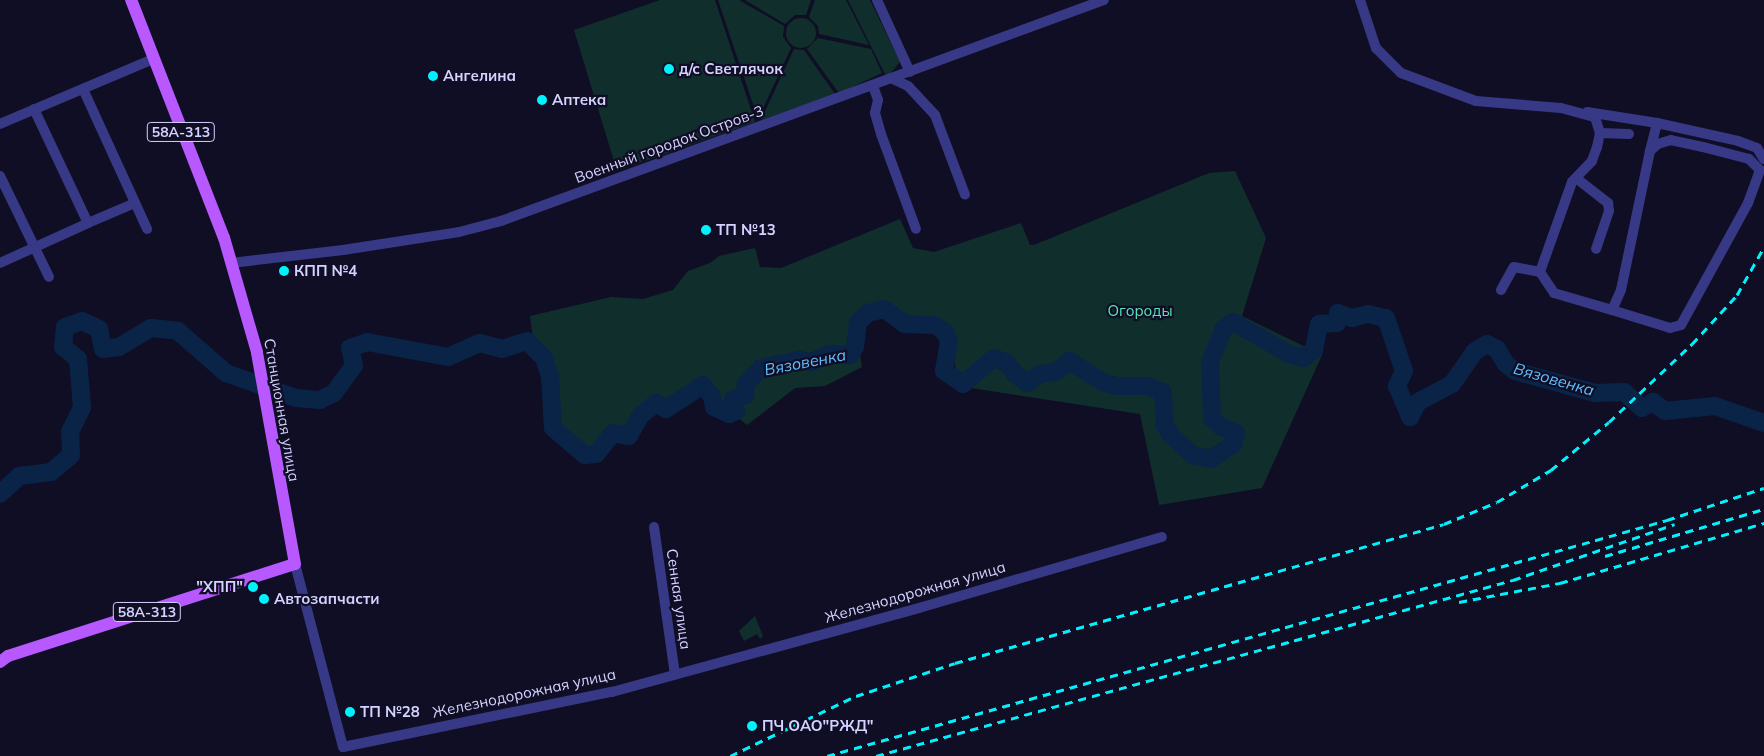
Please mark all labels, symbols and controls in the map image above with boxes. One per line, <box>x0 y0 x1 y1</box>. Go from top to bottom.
place label: д/с Светлячок <box>679 60 783 78</box>
marker: д/с Светлячок <box>663 63 675 75</box>
place label: Ангелина <box>443 67 516 85</box>
marker: Ангелина <box>427 70 439 82</box>
place label: Аптека <box>552 91 606 109</box>
marker: Аптека <box>536 94 548 106</box>
street label: Военный городок Остров-3 <box>572 101 766 187</box>
road number: 58А-313 <box>146 120 216 144</box>
place label: ТП №13 <box>716 221 776 239</box>
marker: ТП №13 <box>700 224 712 236</box>
place label: КПП №4 <box>294 262 357 280</box>
marker: КПП №4 <box>278 265 290 277</box>
park label: Огороды <box>1107 302 1173 320</box>
street label: Станционная улица <box>261 337 303 483</box>
water label: Вязовенка <box>763 345 847 379</box>
water label: Вязовенка <box>1512 358 1596 400</box>
street label: Сенная улица <box>663 548 695 650</box>
street label: Железнодорожная улица <box>822 558 1008 626</box>
place label: "ХПП" <box>196 578 243 596</box>
marker: "ХПП" <box>247 581 259 593</box>
place label: Автозапчасти <box>274 590 380 608</box>
marker: Автозапчасти <box>258 593 270 605</box>
road number: 58А-313 <box>112 600 182 624</box>
street label: Железнодорожная улица <box>430 665 618 721</box>
place label: ТП №28 <box>360 703 420 721</box>
marker: ТП №28 <box>344 706 356 718</box>
place label: ПЧ ОАО"РЖД" <box>762 717 873 735</box>
marker: ПЧ ОАО"РЖД" <box>746 720 758 732</box>

